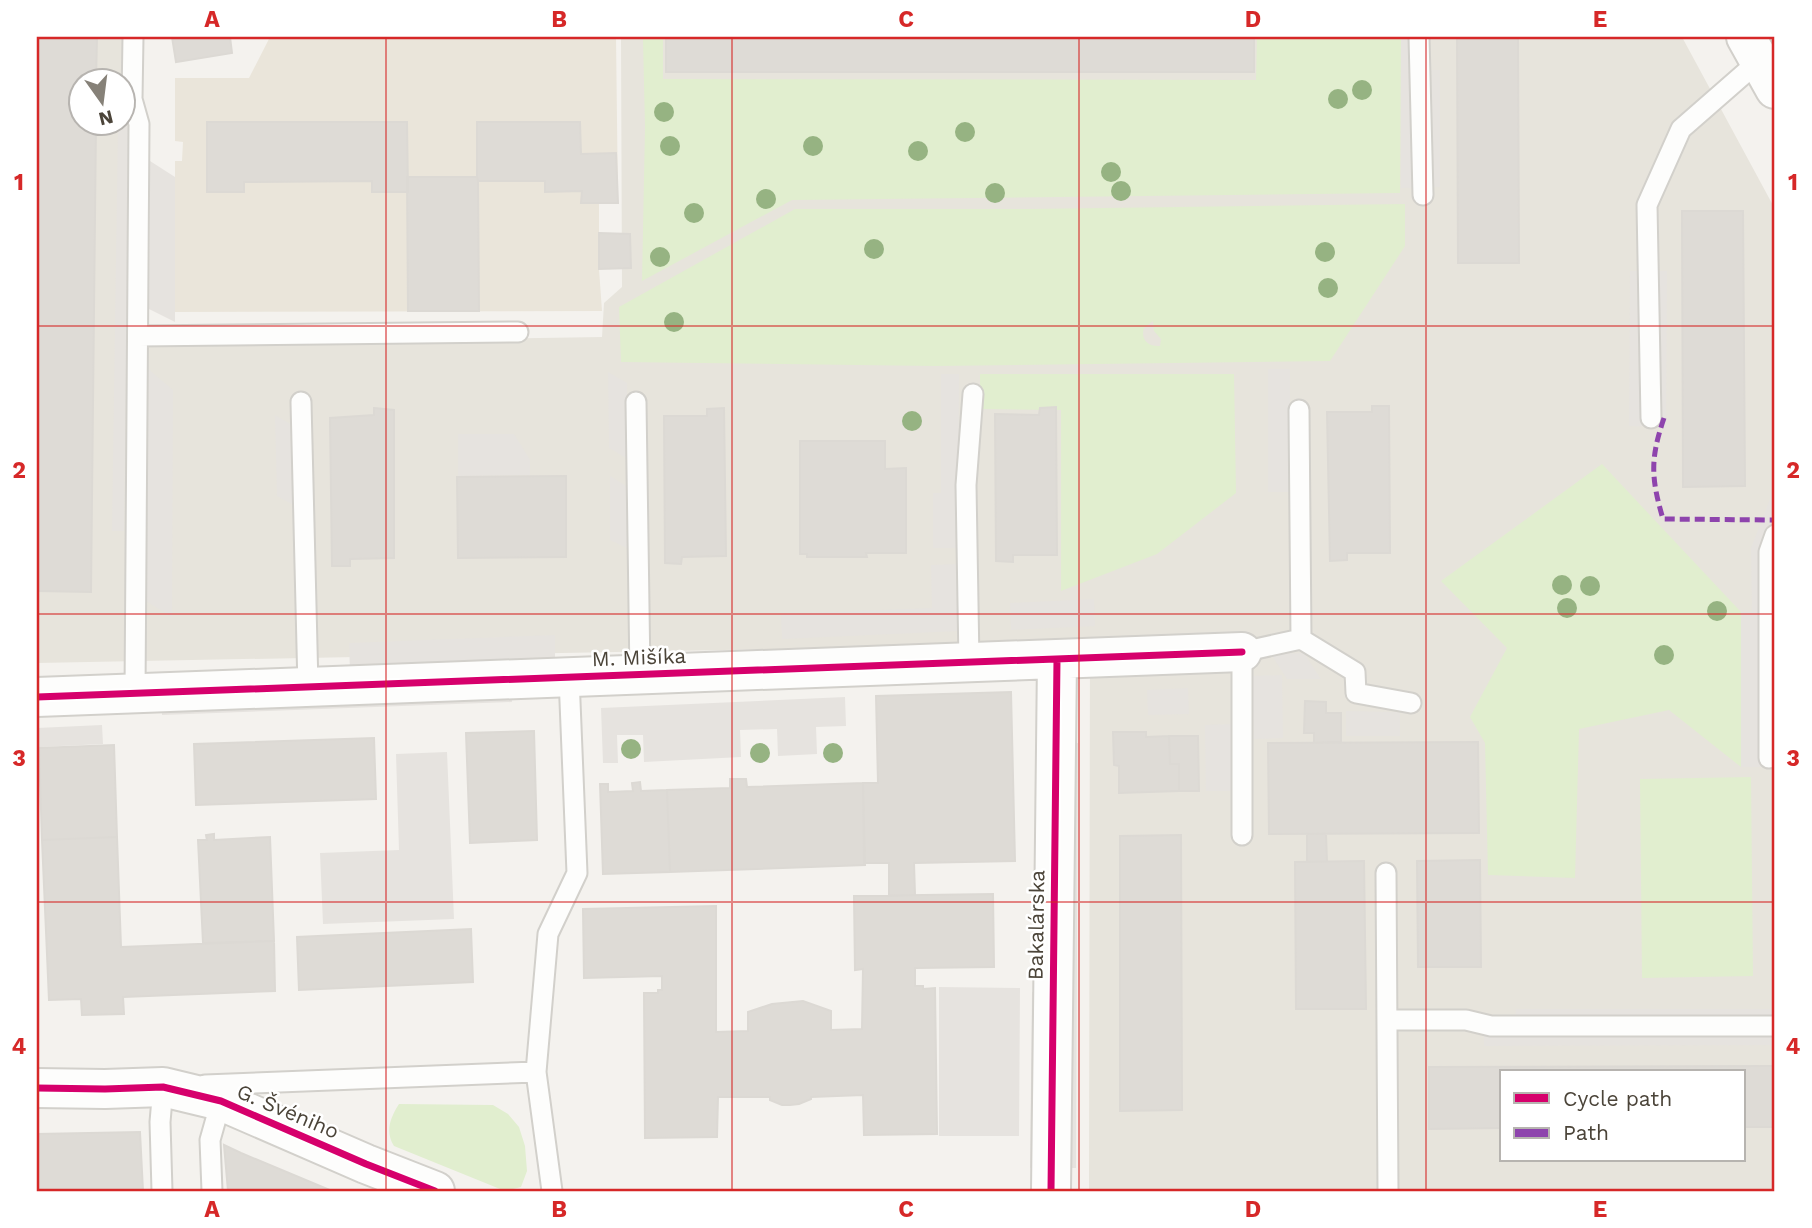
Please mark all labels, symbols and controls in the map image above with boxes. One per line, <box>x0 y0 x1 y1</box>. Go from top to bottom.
text: A <box>204 6 220 33</box>
text: B <box>551 6 567 33</box>
text: C <box>898 6 914 33</box>
text: D <box>1245 6 1261 33</box>
text: E <box>1593 6 1607 33</box>
north arrow <box>66 66 136 136</box>
text: N <box>96 105 116 131</box>
text: 1 <box>14 169 24 196</box>
text: 1 <box>1788 169 1798 196</box>
text: 2 <box>12 457 26 484</box>
text: 2 <box>1786 457 1800 484</box>
street label: M. Mišíka <box>591 643 687 671</box>
text: 3 <box>12 745 26 772</box>
text: 3 <box>1786 745 1800 772</box>
street label: Bakalárska <box>1023 870 1049 980</box>
text: 4 <box>12 1033 27 1060</box>
text: 4 <box>1786 1033 1801 1060</box>
legend <box>1500 1070 1745 1162</box>
street label: G. Švéniho <box>233 1078 343 1144</box>
text: Cycle path <box>1563 1086 1672 1111</box>
text: Path <box>1563 1120 1609 1145</box>
text: A <box>204 1196 220 1223</box>
text: B <box>551 1196 567 1223</box>
text: C <box>898 1196 914 1223</box>
text: D <box>1245 1196 1261 1223</box>
text: E <box>1593 1196 1607 1223</box>

